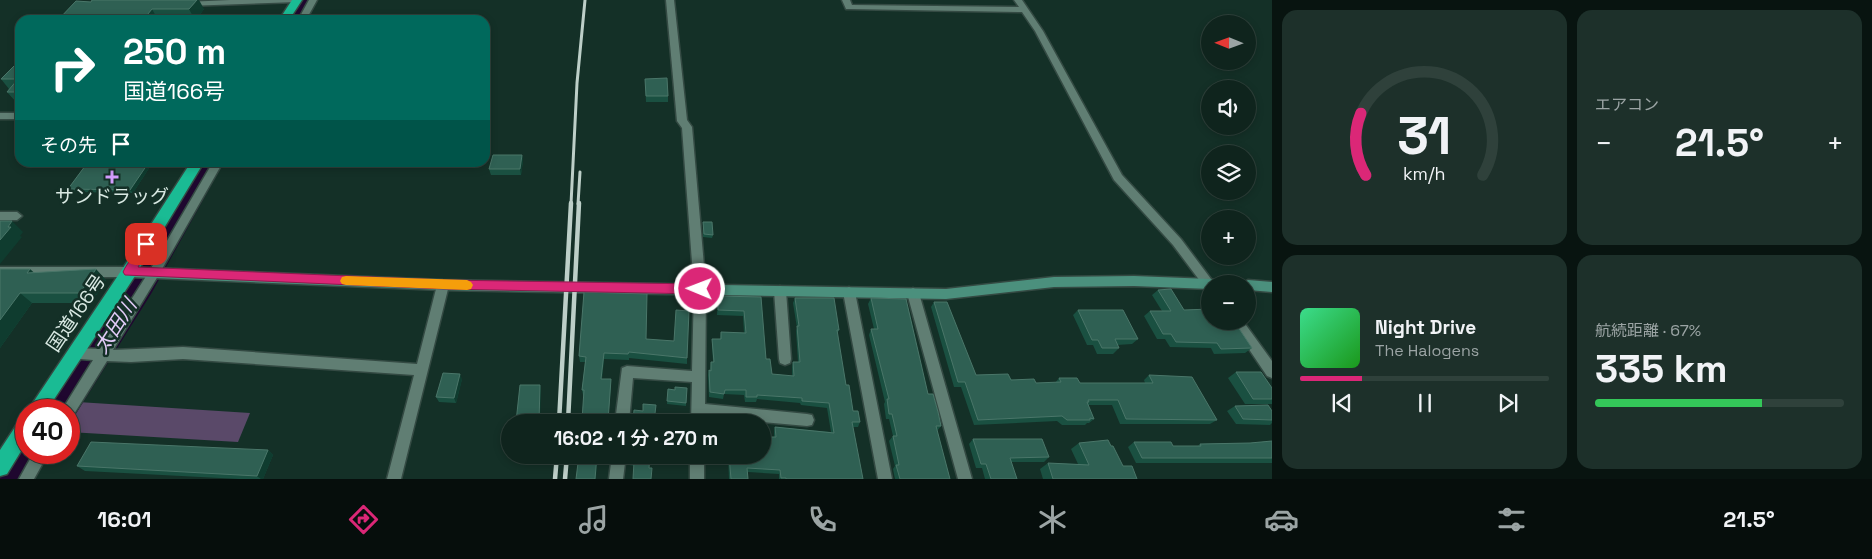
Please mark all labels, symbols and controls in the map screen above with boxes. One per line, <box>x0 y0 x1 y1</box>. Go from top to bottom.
north arrow <box>1201 15 1256 70</box>
map controls <box>1201 15 1256 330</box>
text: 250 m <box>123 30 226 74</box>
icon: right <box>40 35 105 100</box>
text: 国道166号 <box>123 77 225 105</box>
button: sound <box>1201 80 1256 135</box>
text: エアコン <box>1595 94 1659 115</box>
text: 31 <box>1397 103 1452 169</box>
text: 21.5° <box>1675 119 1764 167</box>
text: − <box>1595 125 1612 161</box>
text: + <box>1827 125 1844 161</box>
icon: arrive <box>107 130 135 158</box>
text: その先 <box>40 133 97 158</box>
button: layers <box>1201 145 1256 200</box>
text: km/h <box>1403 162 1446 185</box>
marker: サンドラッグ <box>106 171 118 183</box>
place label: サンドラッグ <box>55 184 169 209</box>
button: + <box>1201 210 1256 265</box>
pin <box>125 223 167 265</box>
icon: arrive <box>132 230 160 258</box>
position arrow <box>673 262 725 314</box>
street label: 国道166号 <box>41 269 111 357</box>
button: − <box>1201 275 1256 330</box>
water label: 太田川 <box>88 292 143 358</box>
text: Night Drive <box>1375 315 1476 340</box>
text: 航続距離 · 67% <box>1595 320 1701 341</box>
text: The Halogens <box>1375 340 1479 361</box>
text: 335 km <box>1595 345 1728 393</box>
icon: previous <box>1328 389 1356 417</box>
icon: pause <box>1411 389 1439 417</box>
icon: next <box>1494 389 1522 417</box>
speed limit sign: 40 <box>15 399 80 464</box>
text: 16:02 · 1 分 · 270 m <box>554 426 718 451</box>
icon: directions <box>346 502 381 537</box>
icon: music <box>576 502 611 537</box>
icon: phone <box>805 502 840 537</box>
icon: climate <box>1035 502 1070 537</box>
icon: car <box>1264 502 1299 537</box>
icon: filters <box>1494 502 1529 537</box>
text: 16:01 <box>97 505 152 533</box>
text: 21.5° <box>1723 505 1775 533</box>

